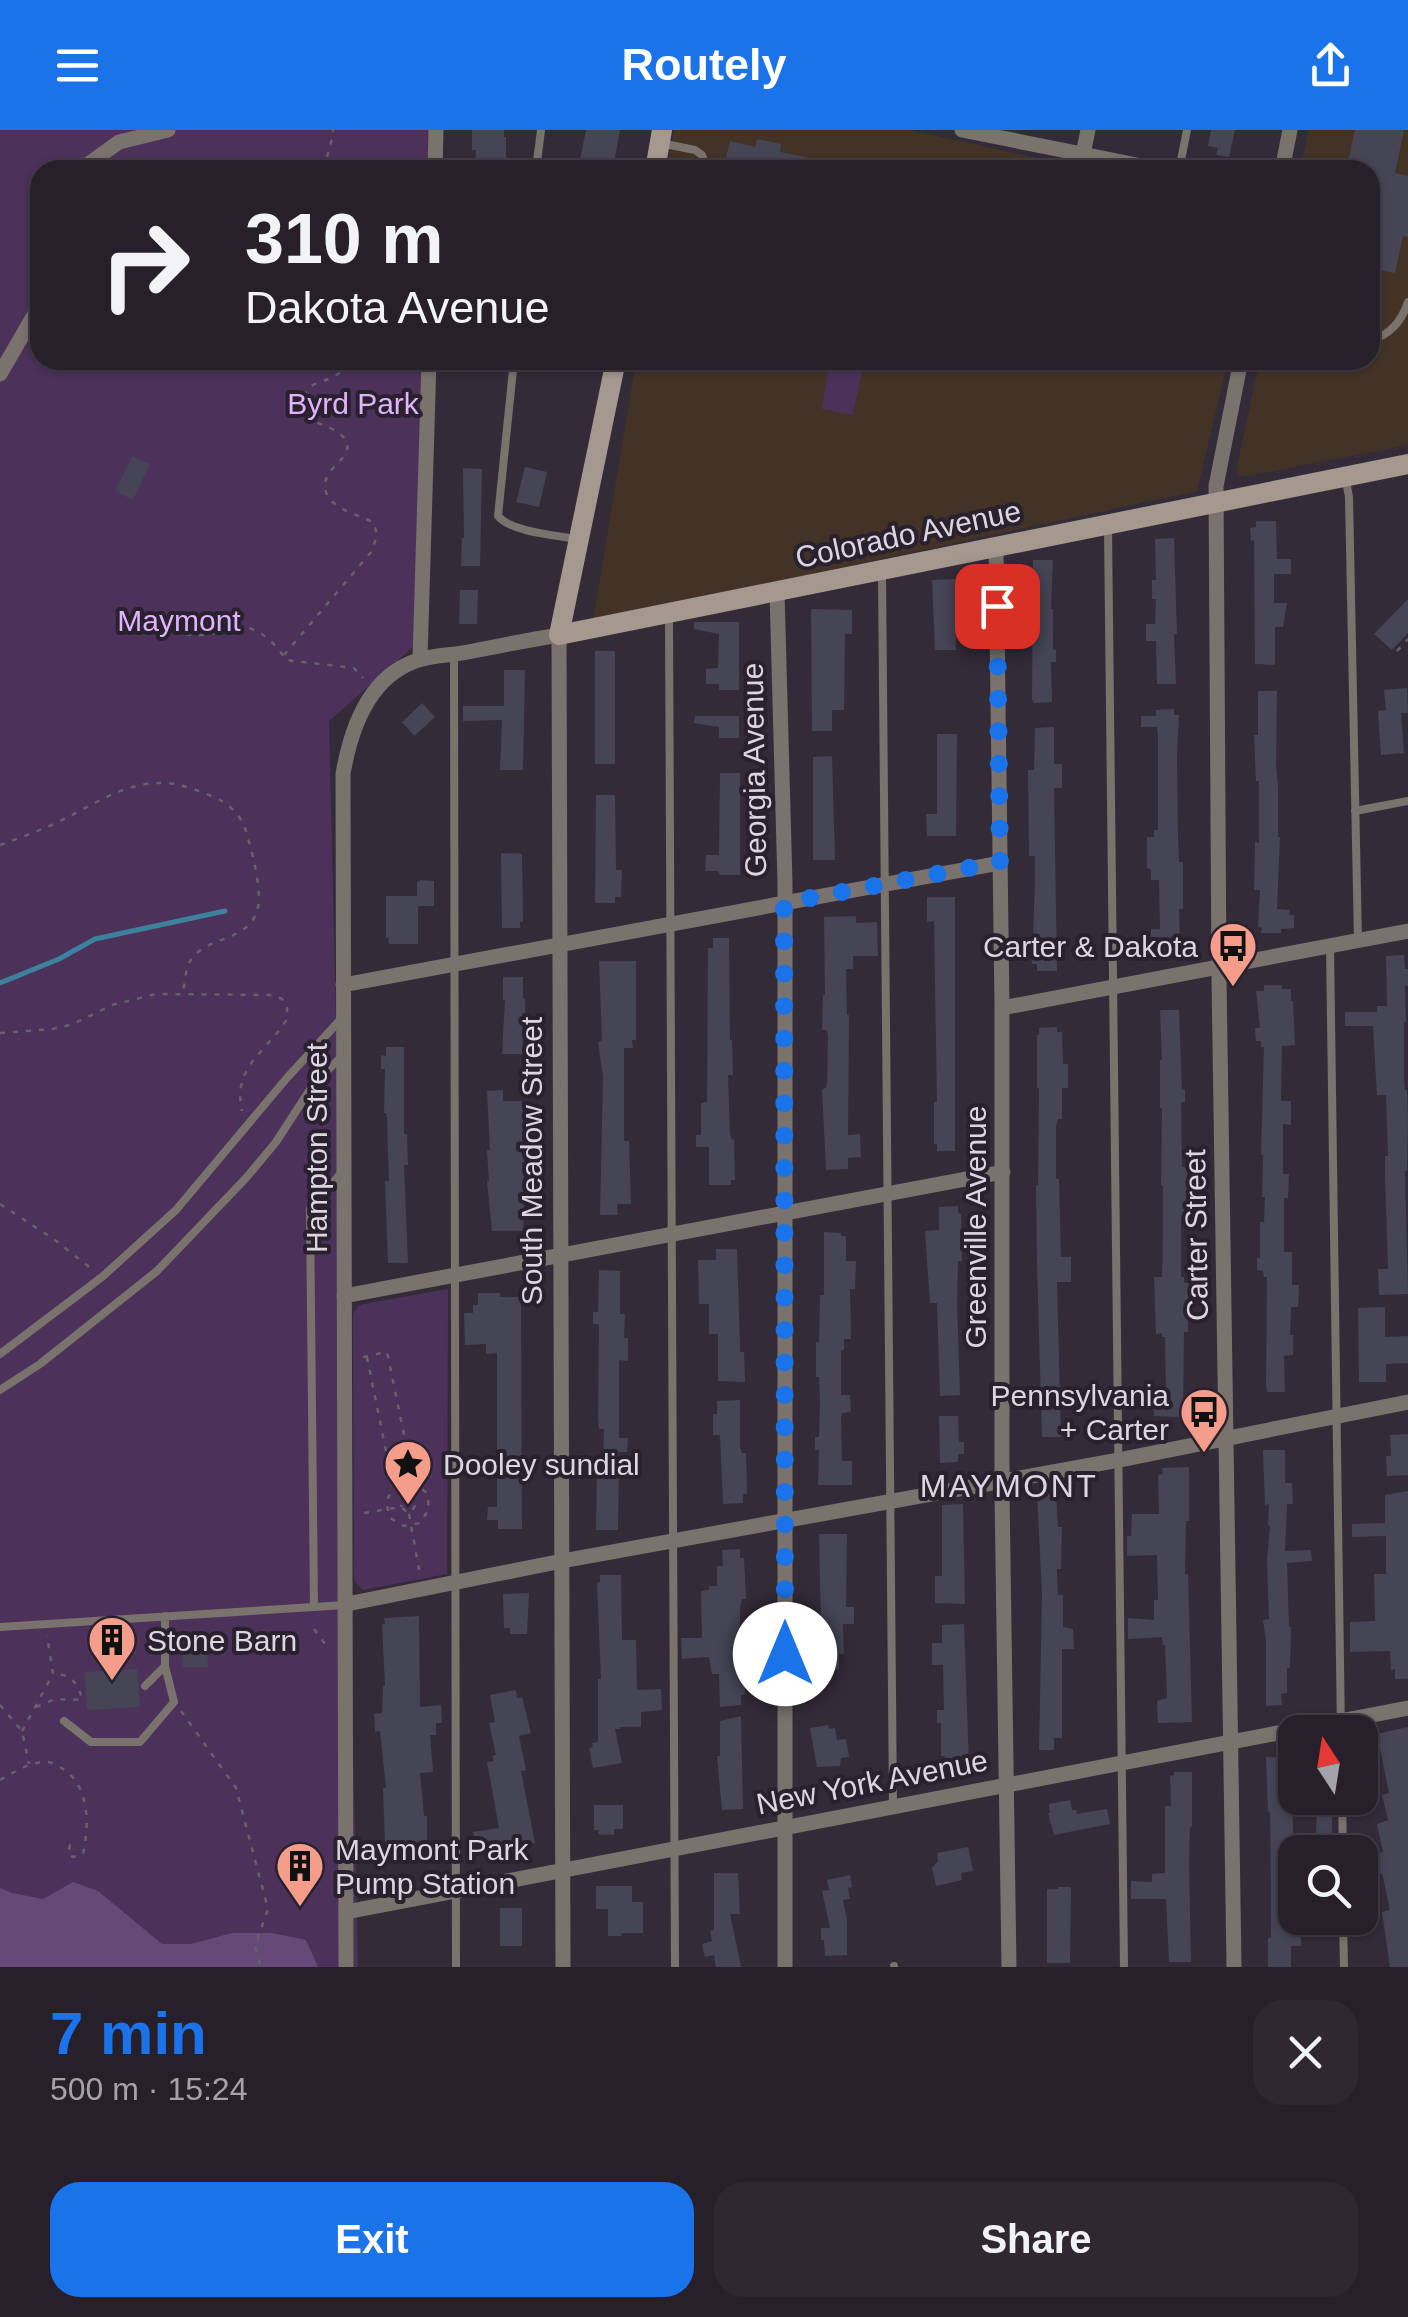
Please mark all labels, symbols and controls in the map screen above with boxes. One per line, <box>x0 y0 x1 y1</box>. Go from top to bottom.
icon: menu <box>50 38 105 93</box>
icon: share <box>1303 38 1358 93</box>
text: Routely <box>621 39 787 90</box>
icon: right <box>80 200 210 330</box>
text: 310 m <box>245 200 443 278</box>
text: Dakota Avenue <box>245 282 549 333</box>
park label: Byrd Park <box>287 387 420 420</box>
street label: Colorado Avenue <box>792 494 1024 574</box>
pin <box>955 564 1040 649</box>
icon: arrive <box>970 579 1025 634</box>
park label: Maymont <box>117 604 241 637</box>
street label: Georgia Avenue <box>736 662 772 878</box>
bus stop icon: Carter & Dakota <box>1207 920 1259 988</box>
place label: Carter & Dakota <box>983 930 1198 963</box>
street label: South Meadow Street <box>515 1016 548 1305</box>
street label: Hampton Street <box>300 1042 333 1253</box>
street label: Greenville Avenue <box>959 1106 992 1348</box>
street label: Carter Street <box>1178 1148 1214 1321</box>
place label: Pennsylvania + Carter <box>991 1379 1169 1446</box>
bus stop icon: Pennsylvania + Carter <box>1178 1386 1230 1454</box>
place icon: Dooley sundial <box>382 1438 434 1506</box>
place label: Dooley sundial <box>443 1448 640 1481</box>
district label: MAYMONT <box>920 1468 1098 1504</box>
position arrow <box>733 1602 837 1706</box>
building icon: Stone Barn <box>86 1614 138 1682</box>
place label: Stone Barn <box>147 1624 297 1657</box>
north arrow <box>1278 1715 1378 1815</box>
map controls <box>1278 1715 1378 1935</box>
street label: New York Avenue <box>754 1743 990 1821</box>
place label: Maymont Park Pump Station <box>335 1833 529 1900</box>
button: search <box>1278 1835 1378 1935</box>
building icon: Maymont Park Pump Station <box>274 1840 326 1908</box>
text: 7 min <box>50 2000 207 2067</box>
button: close <box>1253 2000 1358 2105</box>
text: 500 m · 15:24 <box>50 2071 247 2107</box>
button: Exit <box>50 2182 694 2297</box>
button: Share <box>714 2182 1358 2297</box>

